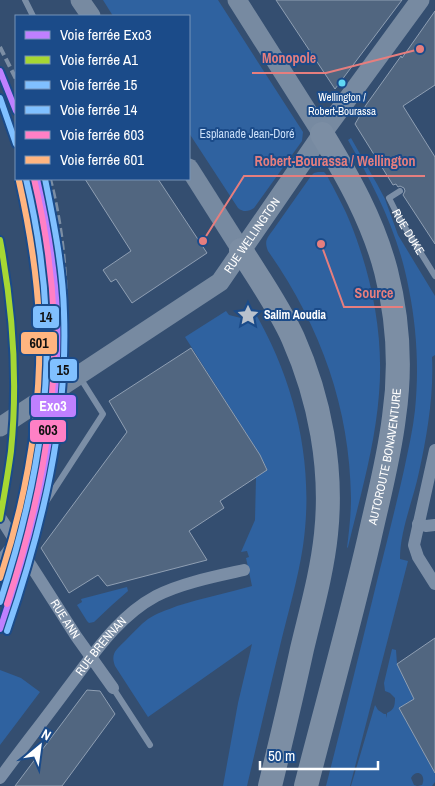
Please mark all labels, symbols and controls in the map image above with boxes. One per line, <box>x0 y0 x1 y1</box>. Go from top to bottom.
legend <box>15 15 190 180</box>
text: Voie ferrée Exo3 <box>60 24 152 45</box>
callout: Monopole <box>252 44 326 73</box>
text: Voie ferrée A1 <box>60 49 138 70</box>
text: Monopole <box>262 49 316 67</box>
text: Voie ferrée 15 <box>60 74 137 95</box>
marker: Wellington / Robert-Bourassa <box>337 78 347 88</box>
place label: Wellington / Robert-Bourassa <box>308 90 376 118</box>
text: Voie ferrée 14 <box>60 99 137 120</box>
text: Voie ferrée 603 <box>60 124 144 145</box>
park label: Esplanade Jean-Doré <box>199 126 295 142</box>
callout: Robert-Bourassa / Wellington <box>244 147 425 176</box>
text: Voie ferrée 601 <box>60 149 144 170</box>
text: Robert-Bourassa / Wellington <box>254 152 416 170</box>
street label: RUE WELLINGTON <box>220 194 284 276</box>
street label: RUE DUKE <box>388 206 428 258</box>
callout: Source <box>344 278 403 307</box>
text: Source <box>355 284 393 302</box>
place icon: Salim Aoudia <box>235 302 261 328</box>
line badge: 14 <box>32 305 60 329</box>
place label: Salim Aoudia <box>264 307 327 323</box>
text: 14 <box>40 308 53 326</box>
line badge: 601 <box>20 331 58 355</box>
text: 601 <box>29 334 49 352</box>
line badge: 15 <box>49 358 78 382</box>
text: 15 <box>57 361 70 379</box>
street label: AUTOROUTE BONAVENTURE <box>364 388 405 527</box>
line badge: Exo3 <box>30 394 77 418</box>
text: Exo3 <box>39 397 67 415</box>
line badge: 603 <box>29 419 67 443</box>
text: 603 <box>38 421 58 439</box>
street label: RUE ANN <box>47 596 84 642</box>
street label: RUE BRENNAN <box>72 613 130 679</box>
north arrow <box>15 721 65 771</box>
text: N <box>38 725 54 745</box>
scale bar <box>260 738 378 770</box>
text: 50 m <box>268 745 295 766</box>

